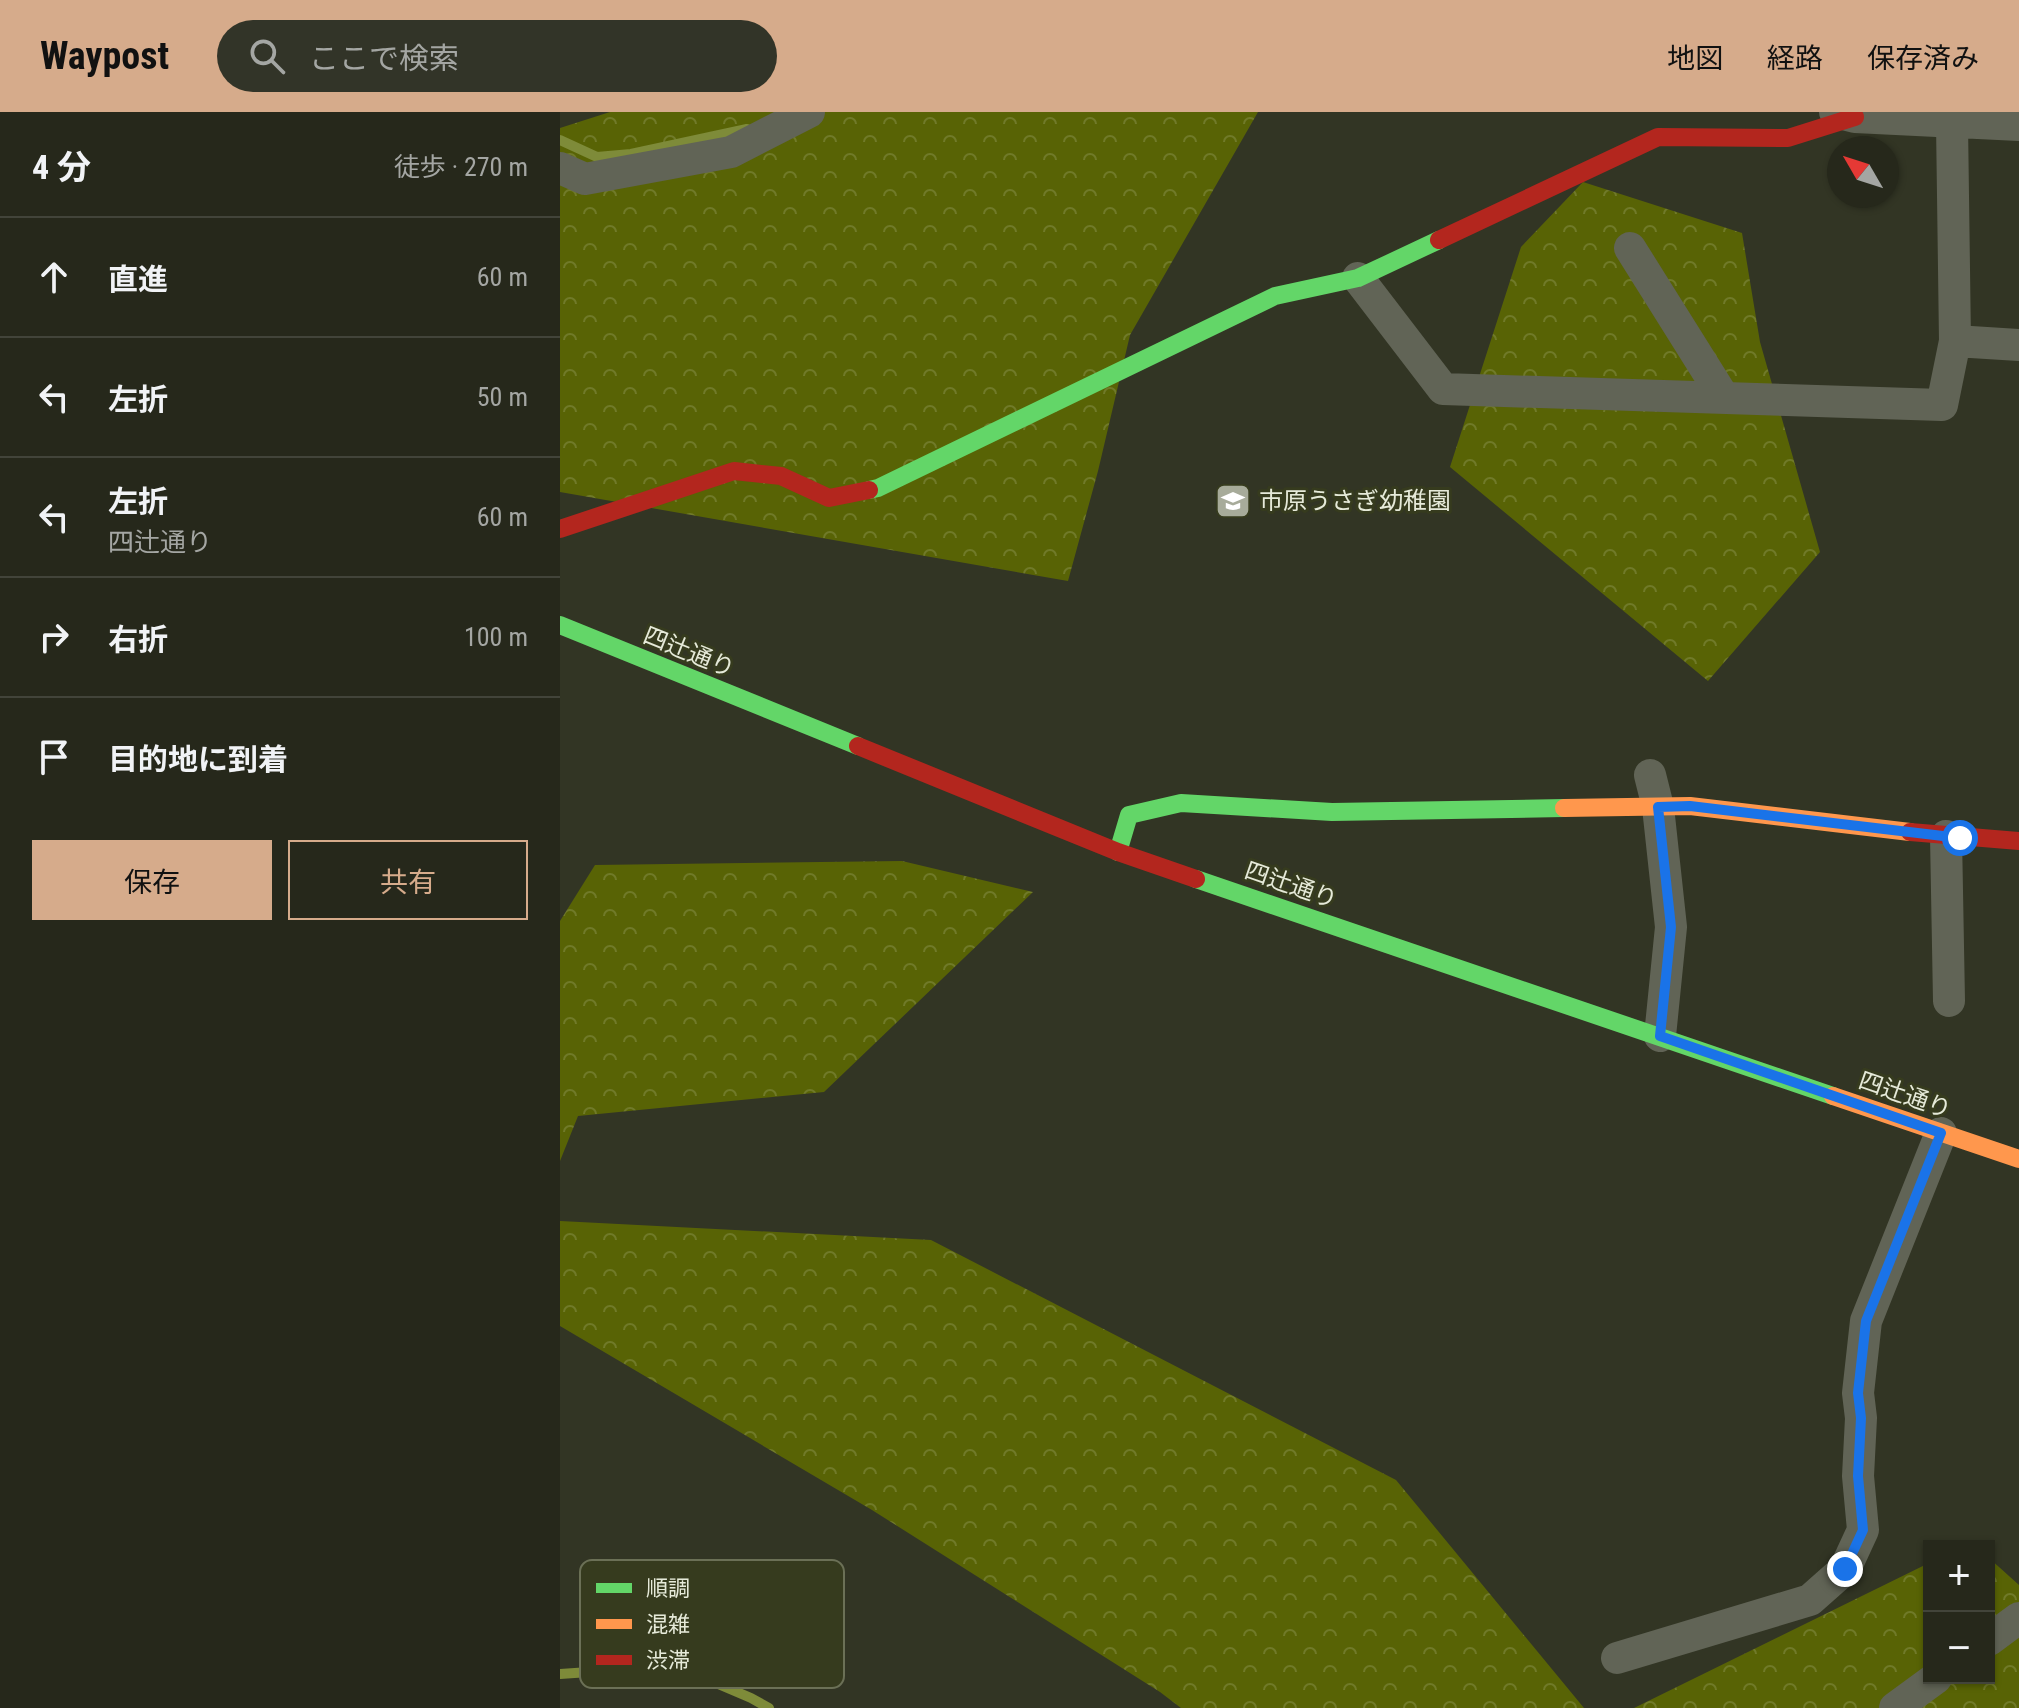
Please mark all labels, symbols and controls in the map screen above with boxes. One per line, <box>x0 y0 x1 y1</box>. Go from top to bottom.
search box <box>217 20 777 92</box>
text: Waypost <box>40 34 169 78</box>
icon: search <box>245 34 289 78</box>
text: ここで検索 <box>309 41 459 76</box>
text: 地図 <box>1667 42 1723 75</box>
text: 経路 <box>1767 42 1823 75</box>
text: 保存済み <box>1867 42 1979 75</box>
north arrow <box>1827 136 1899 208</box>
text: 4 分 <box>32 147 91 187</box>
text: 徒歩 · 270 m <box>394 152 528 182</box>
icon: ahead <box>32 255 76 299</box>
text: 直進 <box>108 262 168 297</box>
text: 60 m <box>477 262 528 292</box>
icon: left <box>32 375 76 419</box>
text: 左折 <box>108 382 168 417</box>
text: 50 m <box>477 382 528 412</box>
school or university icon: 市原うさぎ幼稚園 <box>1214 482 1252 520</box>
text: 左折 <box>108 484 168 519</box>
place label: 市原うさぎ幼稚園 <box>1259 487 1451 515</box>
icon: left <box>32 495 76 539</box>
text: 60 m <box>477 502 528 532</box>
text: 四辻通り <box>108 527 212 557</box>
icon: right <box>32 615 76 659</box>
street label: 四辻通り <box>639 621 739 683</box>
text: 右折 <box>108 622 168 657</box>
text: 100 m <box>464 622 528 652</box>
icon: arrive <box>32 735 76 779</box>
text: 目的地に到着 <box>108 742 288 777</box>
route start <box>1942 820 1978 856</box>
button: 保存 <box>32 840 272 920</box>
button: 共有 <box>288 840 528 920</box>
street label: 四辻通り <box>1241 856 1341 914</box>
street label: 四辻通り <box>1855 1066 1955 1124</box>
map controls <box>1923 1540 1995 1684</box>
button: + <box>1923 1540 1995 1612</box>
route end <box>1827 1551 1863 1587</box>
legend <box>580 1560 844 1688</box>
text: 順調 <box>646 1576 690 1601</box>
text: 混雑 <box>646 1612 690 1637</box>
button: − <box>1923 1612 1995 1684</box>
text: 渋滞 <box>646 1648 690 1673</box>

